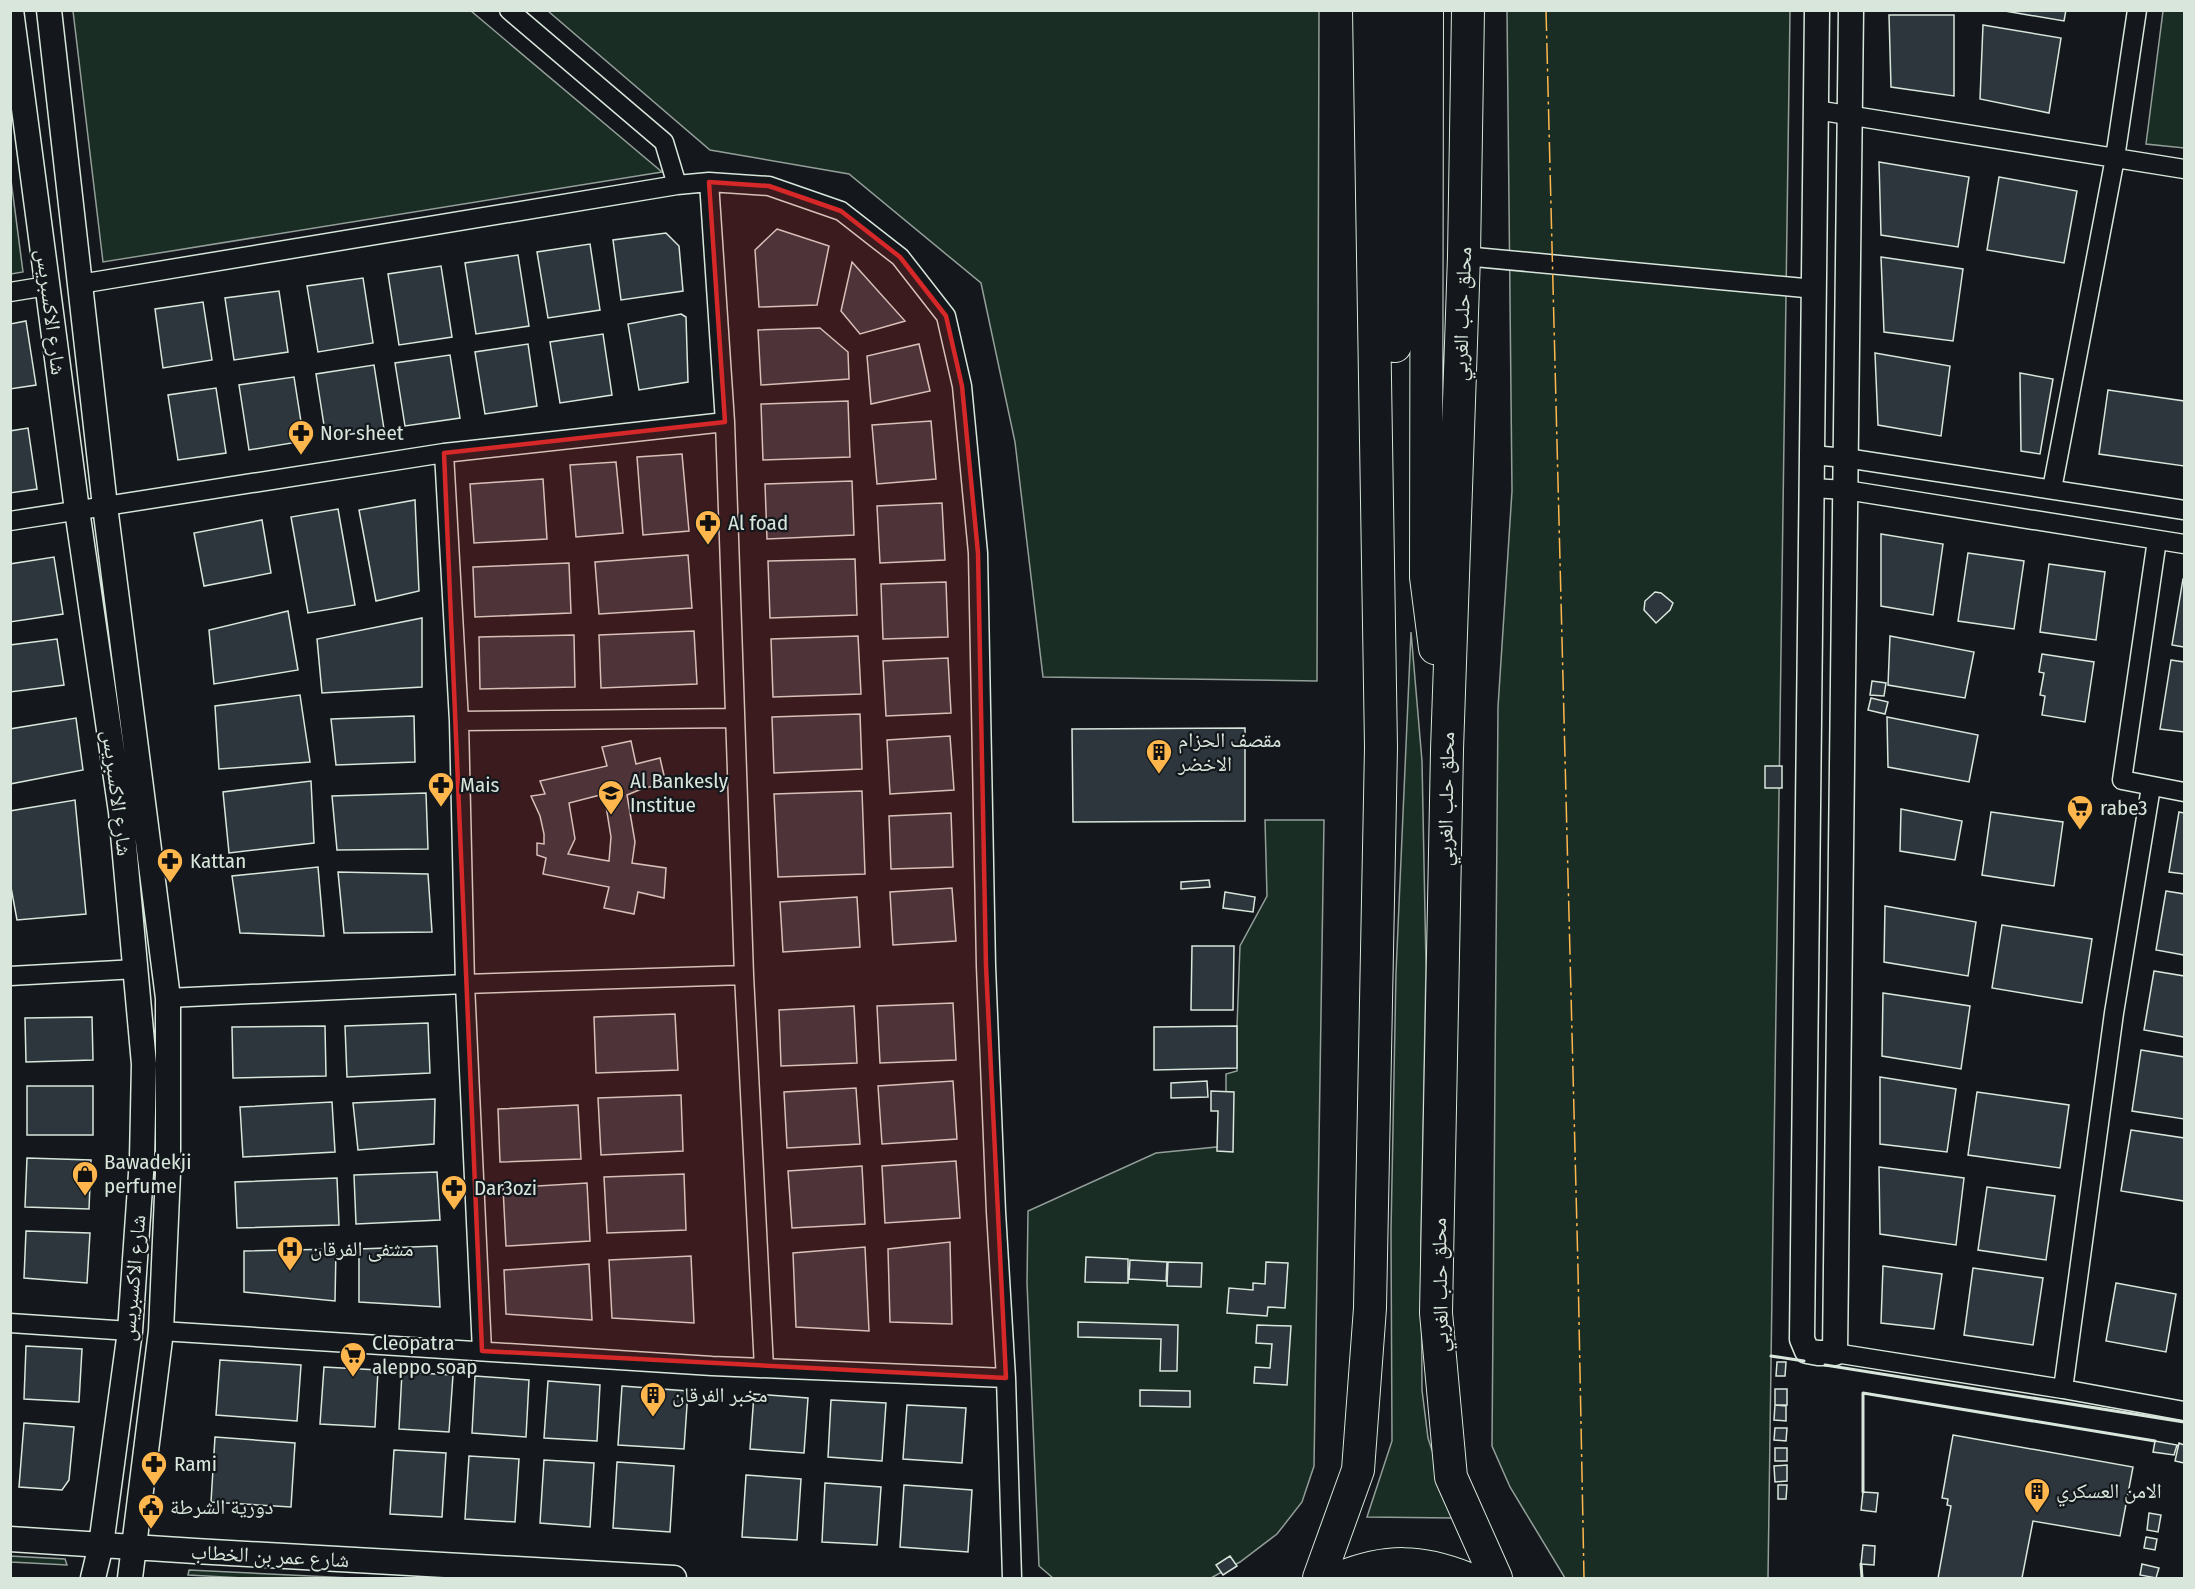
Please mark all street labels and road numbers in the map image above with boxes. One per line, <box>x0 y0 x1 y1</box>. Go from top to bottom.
street label: محلق حلب الغربي <box>1447 246 1481 382</box>
street label: شارع الاكسبريس <box>30 248 72 376</box>
street label: شارع الاكسبريس <box>96 729 138 857</box>
street label: محلق حلب الغربي <box>1432 732 1464 867</box>
street label: شارع الاكسبريس <box>115 1214 151 1342</box>
street label: محلق حلب الغربي <box>1426 1217 1458 1352</box>
street label: شارع عمر بن الخطاب <box>190 1539 350 1573</box>

